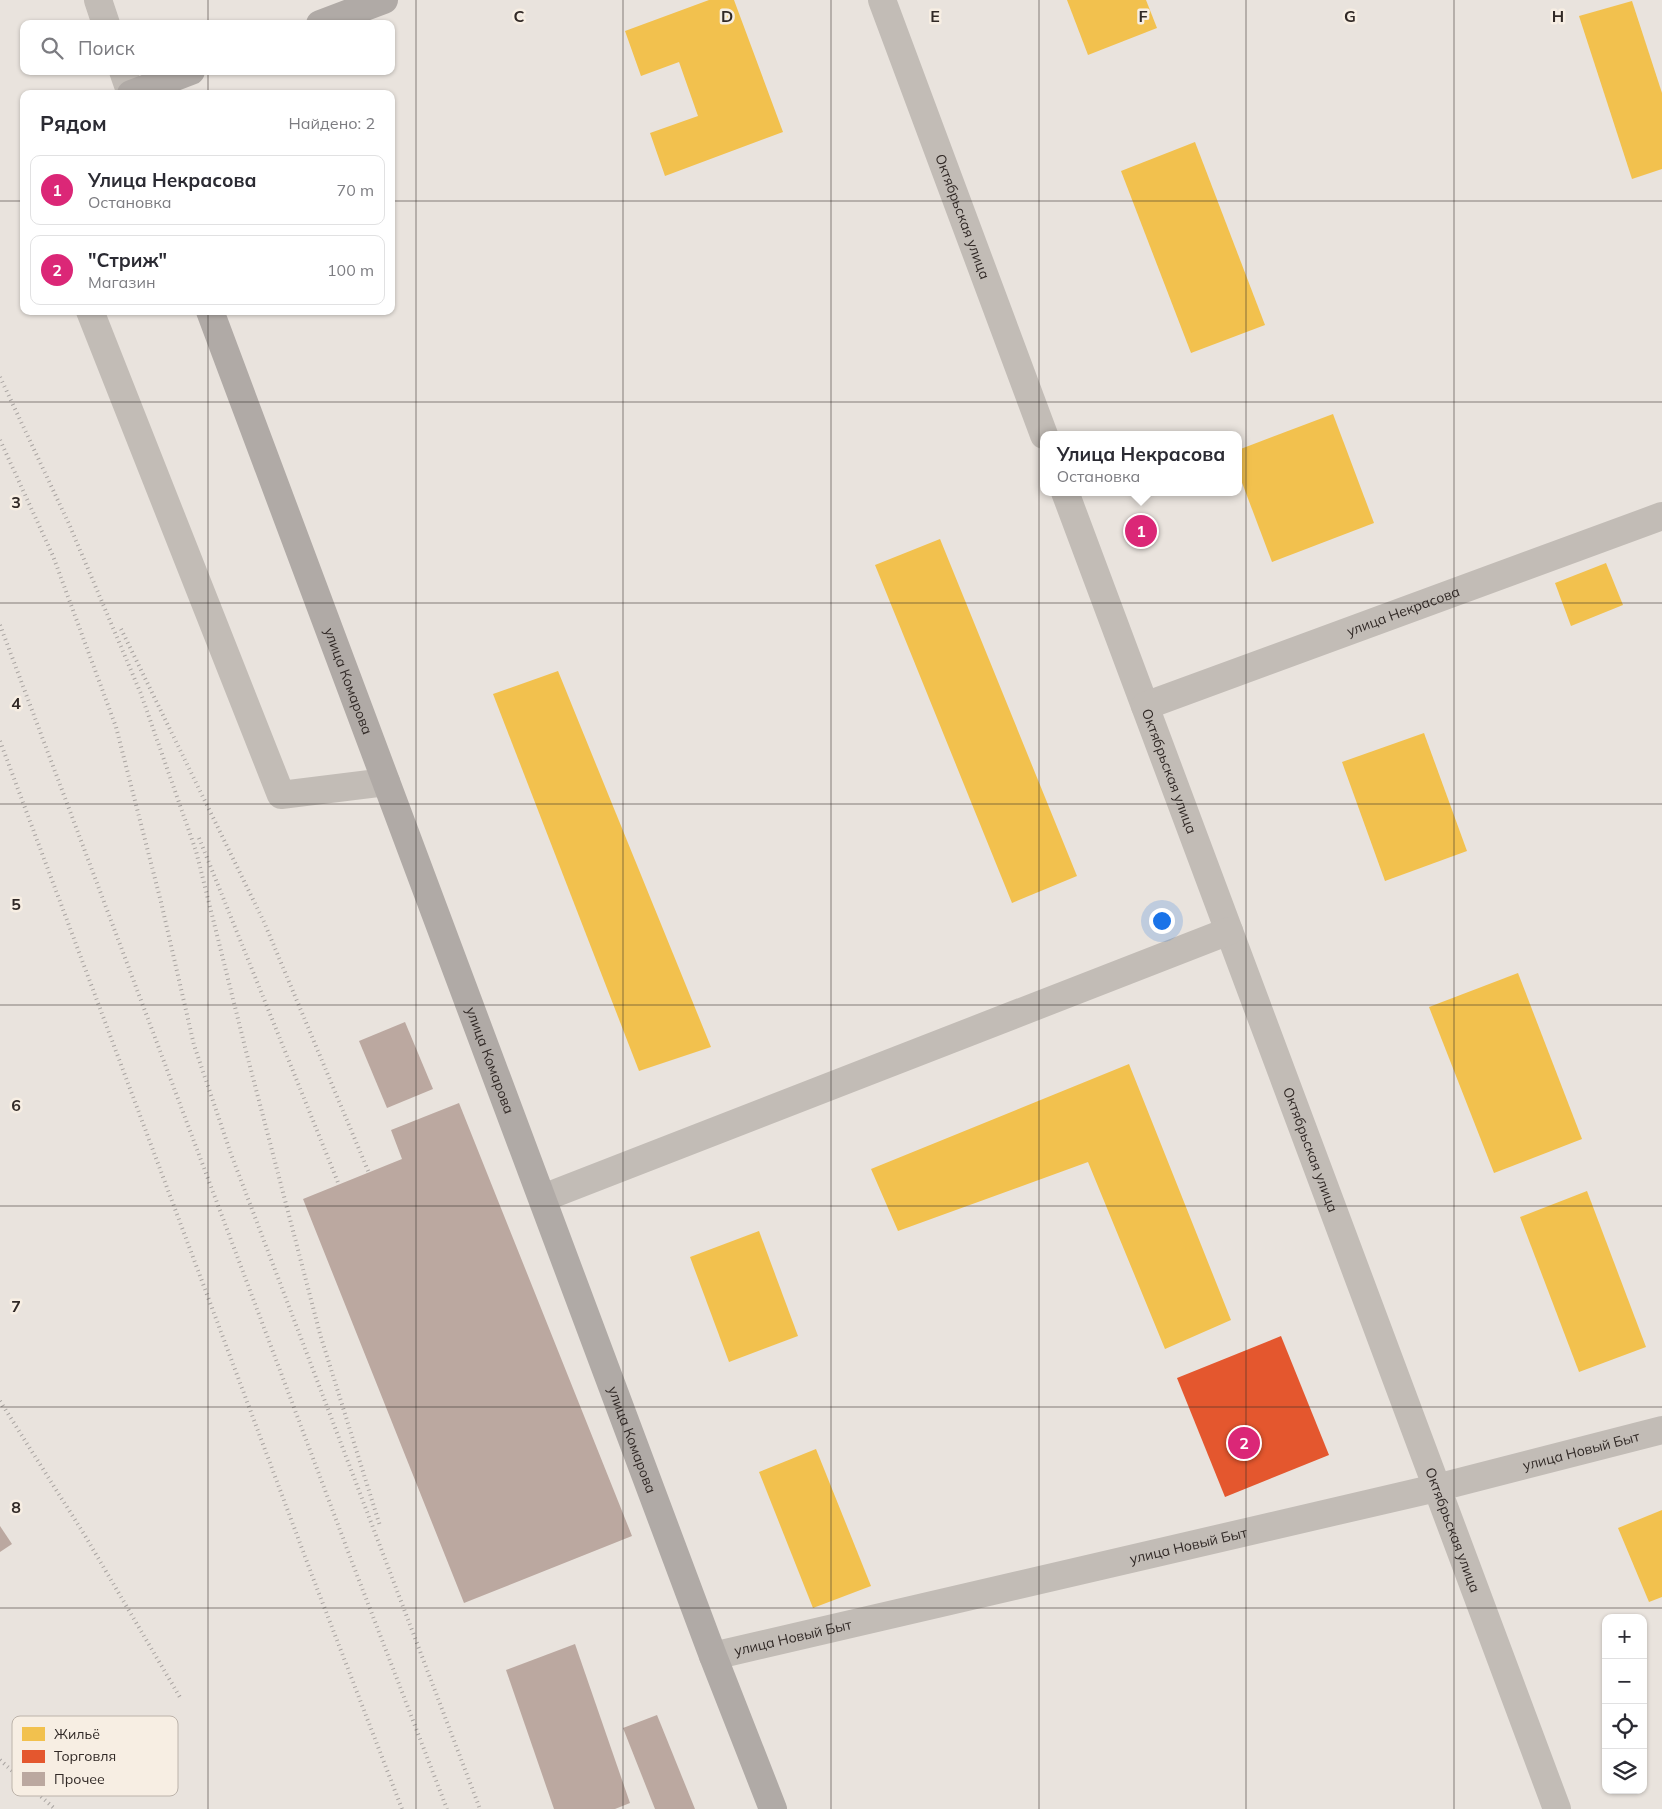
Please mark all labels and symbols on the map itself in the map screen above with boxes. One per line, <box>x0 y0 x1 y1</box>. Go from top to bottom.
text: C <box>514 6 525 26</box>
text: D <box>721 6 733 26</box>
text: E <box>930 6 940 26</box>
text: F <box>1138 6 1148 26</box>
text: G <box>1344 6 1356 26</box>
text: H <box>1552 6 1564 26</box>
street label: Октябрьская улица <box>931 151 994 282</box>
text: 3 <box>11 492 21 512</box>
pin: 1 <box>1125 512 1157 550</box>
street label: улица Некрасова <box>1344 582 1462 640</box>
street label: улица Комарова <box>320 625 377 737</box>
text: 4 <box>11 693 21 713</box>
street label: Октябрьская улица <box>1138 706 1201 836</box>
text: 5 <box>11 894 21 914</box>
your location <box>1149 908 1175 934</box>
street label: улица Комарова <box>462 1004 518 1116</box>
street label: Октябрьская улица <box>1279 1085 1342 1215</box>
text: 6 <box>11 1095 21 1115</box>
text: 7 <box>11 1296 21 1316</box>
street label: улица Комарова <box>604 1384 660 1496</box>
pin: 2 <box>1228 1424 1260 1462</box>
street label: улица Новый Быт <box>1521 1427 1642 1474</box>
street label: Октябрьская улица <box>1421 1465 1484 1595</box>
text: 8 <box>11 1497 21 1517</box>
street label: улица Новый Быт <box>1128 1523 1249 1568</box>
street label: улица Новый Быт <box>732 1615 854 1660</box>
legend <box>12 1716 178 1796</box>
text: Жильё <box>54 1725 100 1743</box>
text: Торговля <box>54 1747 116 1765</box>
text: Прочее <box>54 1770 105 1788</box>

